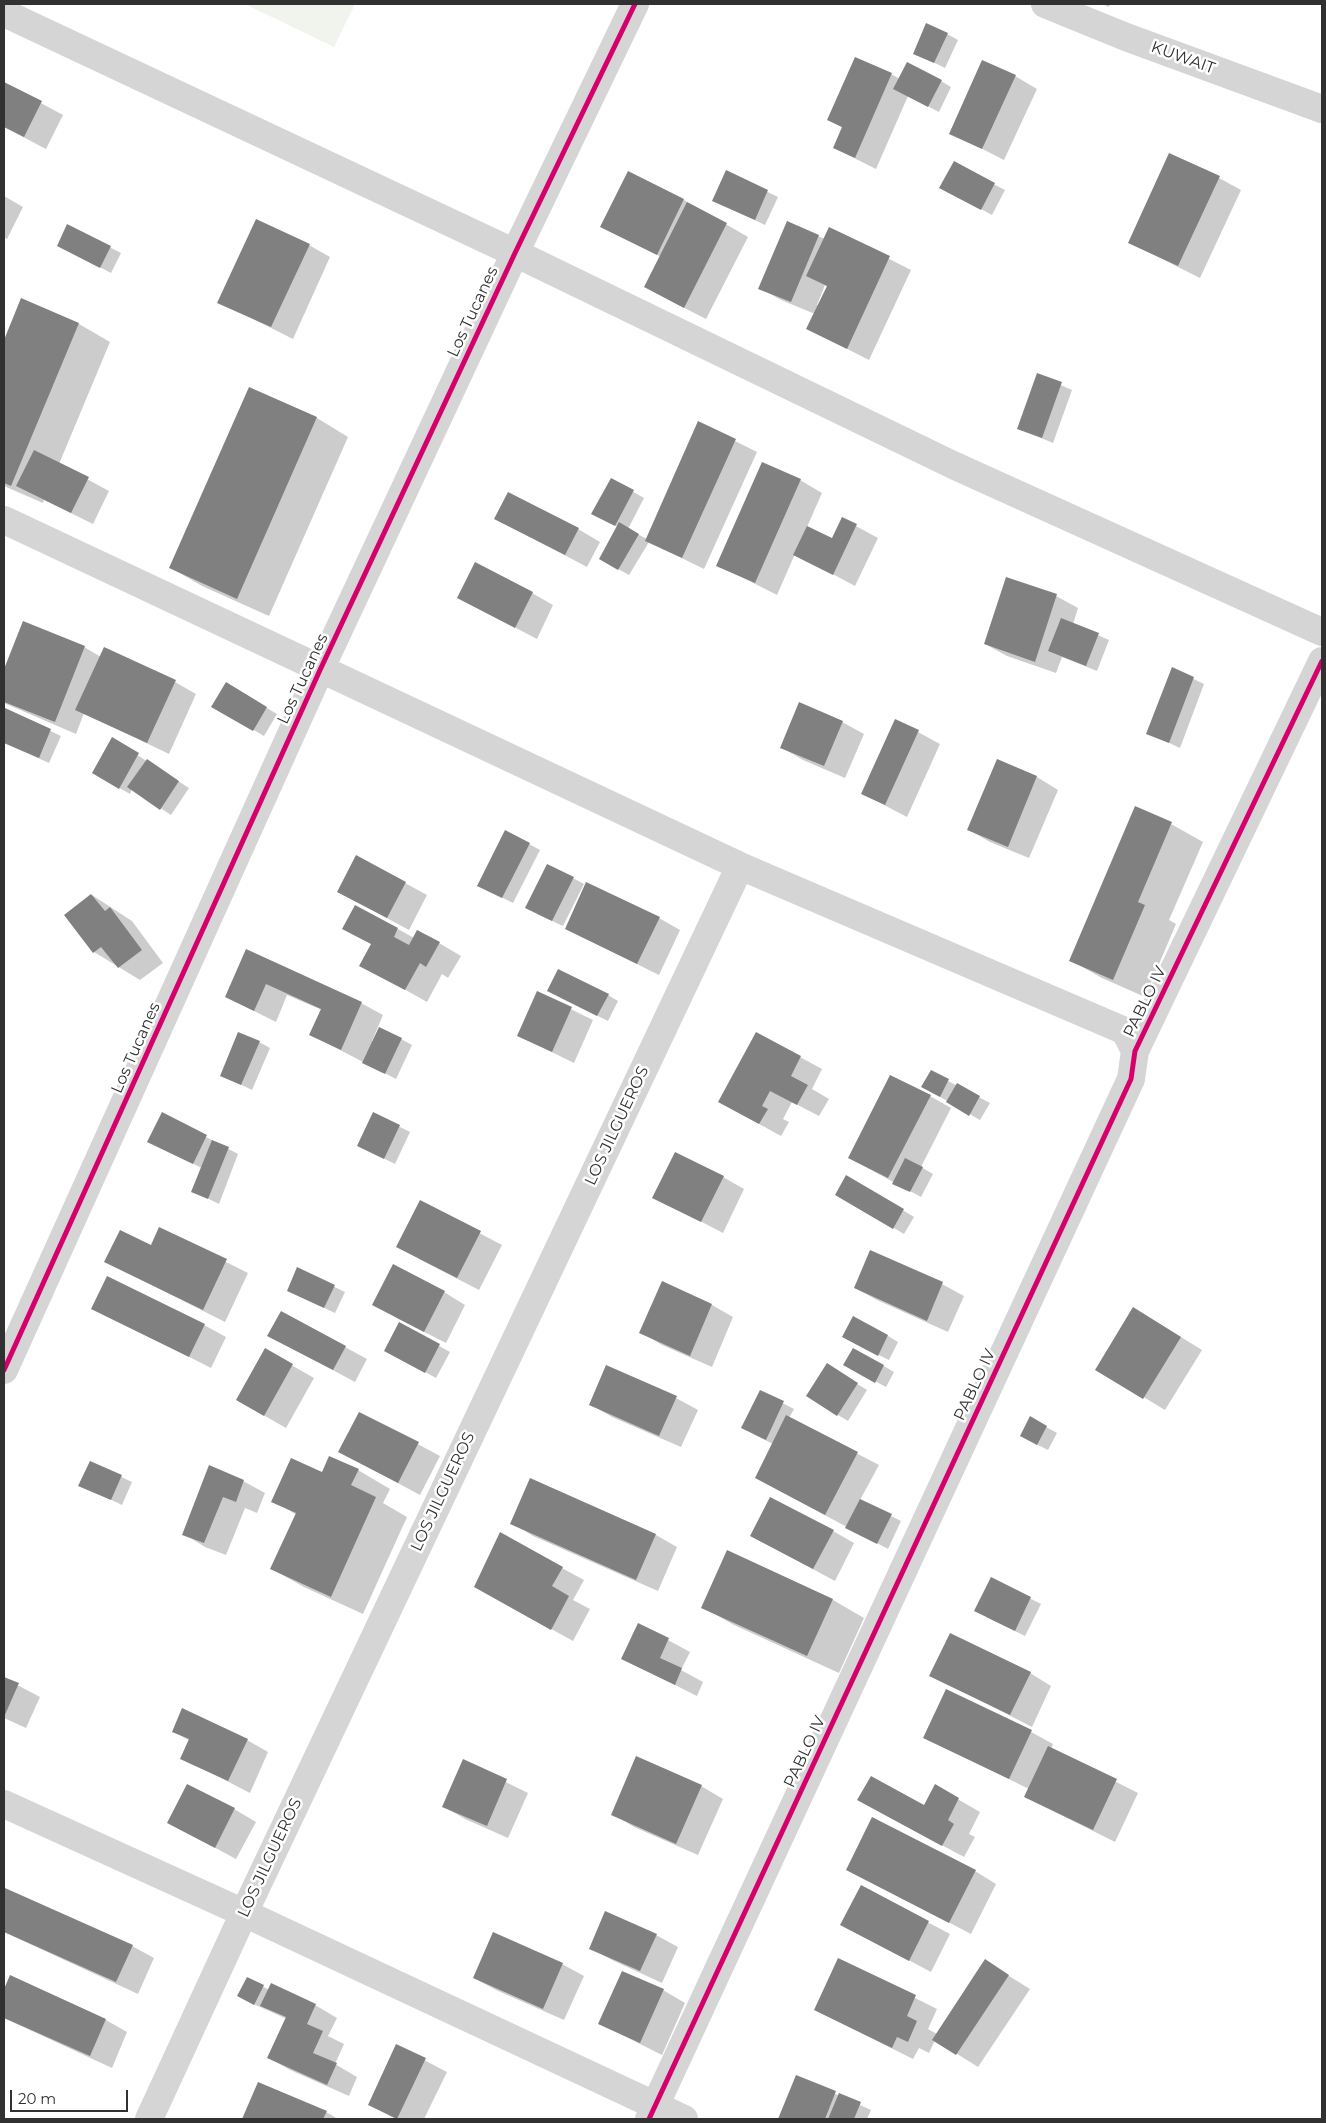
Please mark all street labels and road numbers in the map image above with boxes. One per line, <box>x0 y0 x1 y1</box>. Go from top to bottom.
street label: KUWAIT <box>1148 38 1218 78</box>
street label: Los Tucanes <box>444 264 502 360</box>
street label: Los Tucanes <box>274 631 332 727</box>
street label: PABLO IV <box>1120 963 1170 1041</box>
street label: Los Tucanes <box>107 999 165 1097</box>
street label: LOS JILGUEROS <box>581 1063 653 1189</box>
street label: PABLO IV <box>950 1346 1000 1424</box>
street label: LOS JILGUEROS <box>407 1429 479 1555</box>
street label: PABLO IV <box>780 1713 830 1791</box>
street label: LOS JILGUEROS <box>234 1795 306 1921</box>

